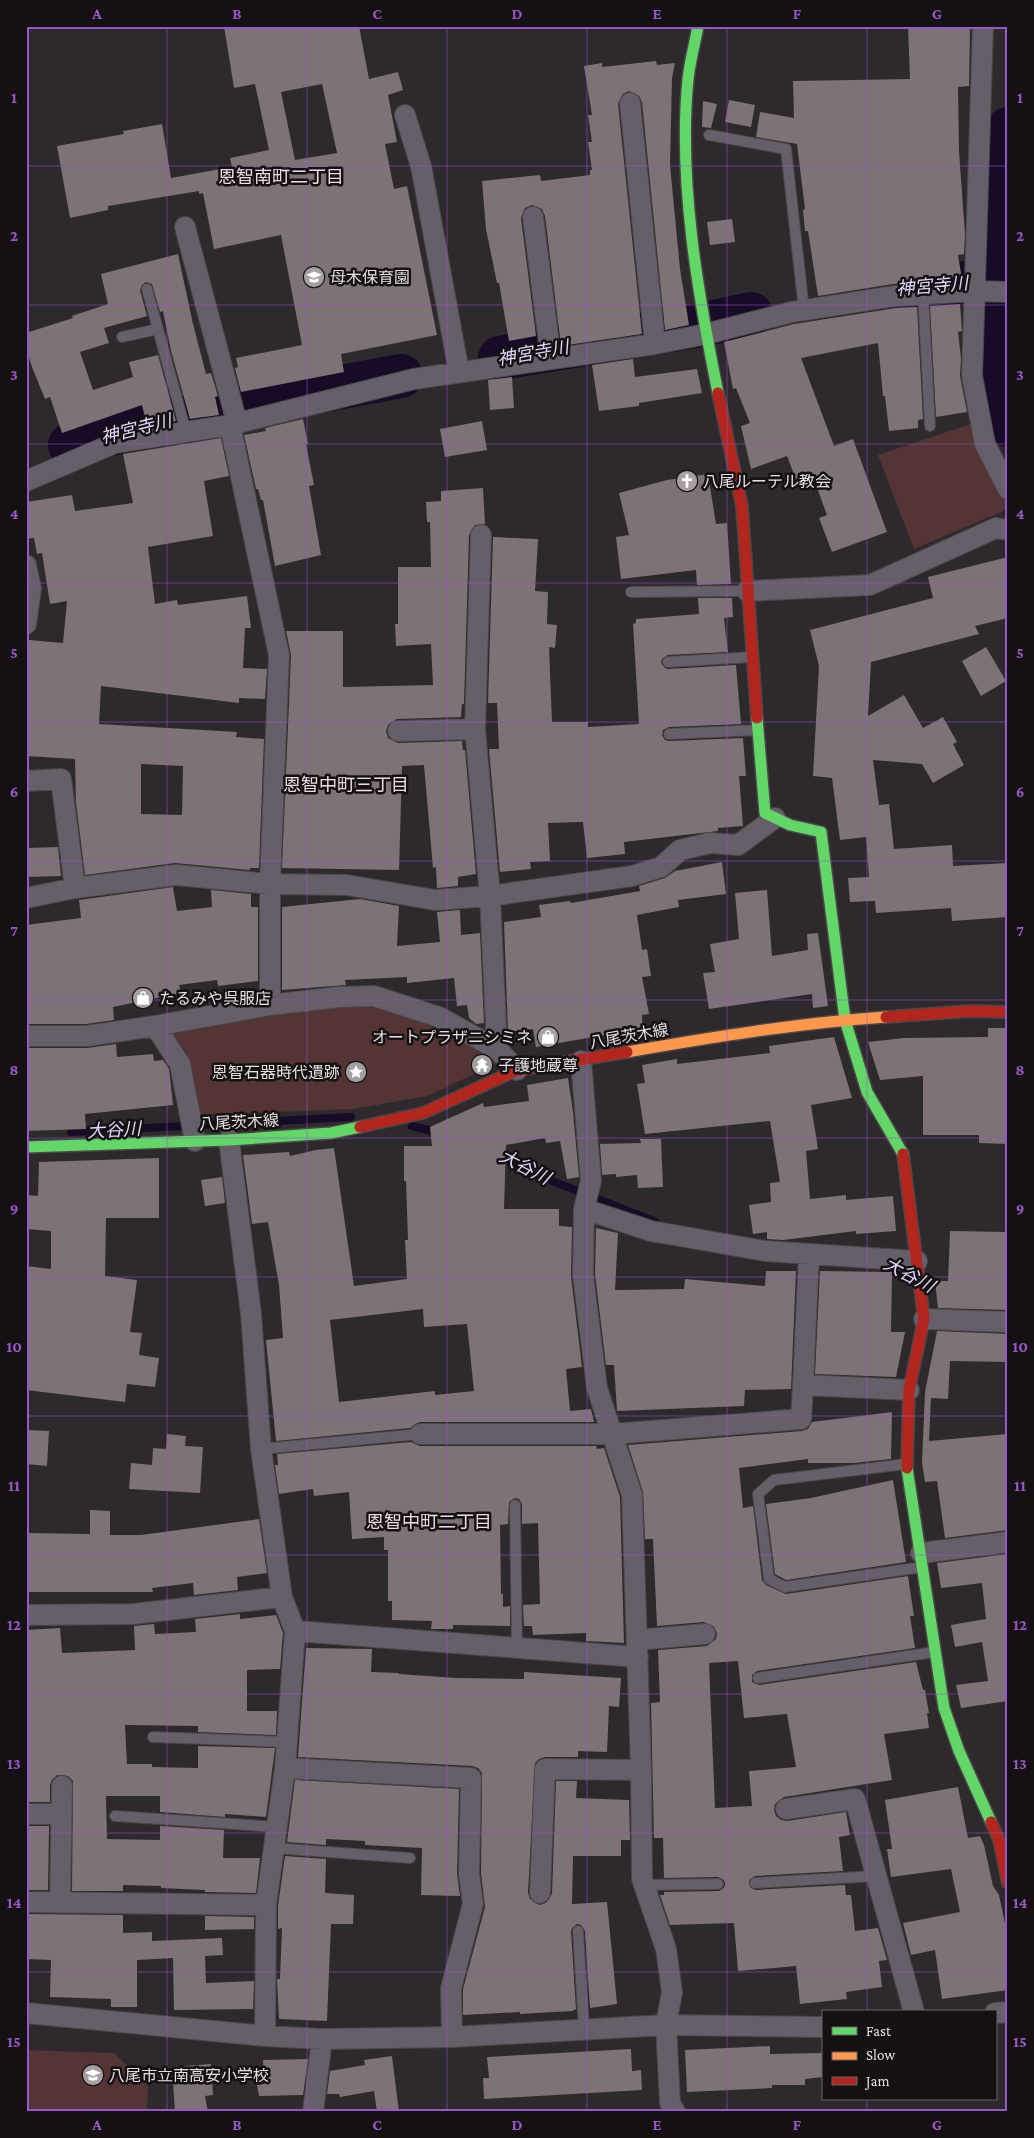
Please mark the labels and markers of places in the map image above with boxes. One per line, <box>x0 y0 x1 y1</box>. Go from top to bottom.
school or university icon: 母木保育園 <box>302 265 326 289</box>
place label: 母木保育園 <box>330 269 410 286</box>
church icon: 八尾ルーテル教会 <box>675 469 699 493</box>
place label: 八尾ルーテル教会 <box>703 473 831 490</box>
shop icon: たるみや呉服店 <box>131 986 155 1010</box>
place label: たるみや呉服店 <box>159 990 271 1007</box>
shop icon: オートプラザニシミネ <box>536 1025 560 1049</box>
place label: オートプラザニシミネ <box>372 1029 532 1046</box>
temple icon: 子護地蔵尊 <box>470 1053 494 1077</box>
place label: 子護地蔵尊 <box>498 1057 578 1074</box>
place icon: 恩智石器時代遺跡 <box>344 1060 368 1084</box>
place label: 恩智石器時代遺跡 <box>212 1064 340 1081</box>
school or university icon: 八尾市立南高安小学校 <box>81 2063 105 2087</box>
place label: 八尾市立南高安小学校 <box>109 2067 269 2084</box>

